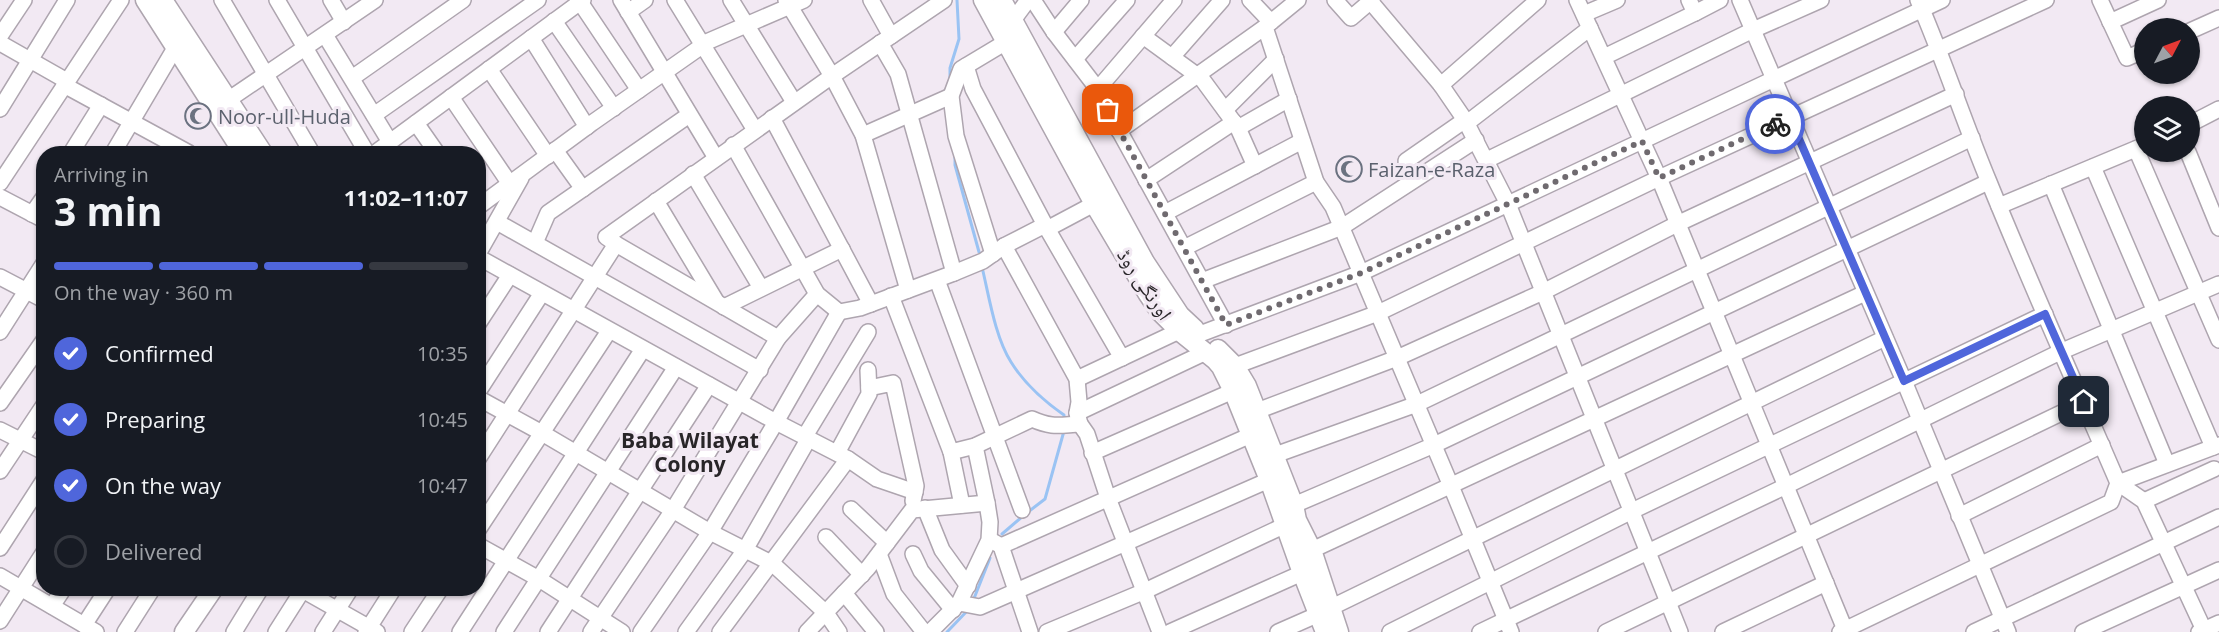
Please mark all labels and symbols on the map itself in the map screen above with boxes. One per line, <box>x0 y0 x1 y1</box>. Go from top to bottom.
north arrow <box>2134 18 2200 84</box>
pin <box>1082 84 1133 135</box>
courier <box>1745 94 1805 154</box>
mosque icon: Noor-ull-Huda <box>183 101 213 131</box>
place label: Noor-ull-Huda <box>218 103 351 130</box>
mosque icon: Faizan-e-Raza <box>1334 154 1364 184</box>
place label: Faizan-e-Raza <box>1368 156 1495 183</box>
street label: اورنگی روڈ <box>1111 243 1179 325</box>
pin <box>2058 376 2109 427</box>
district label: Baba Wilayat Colony <box>621 426 759 478</box>

